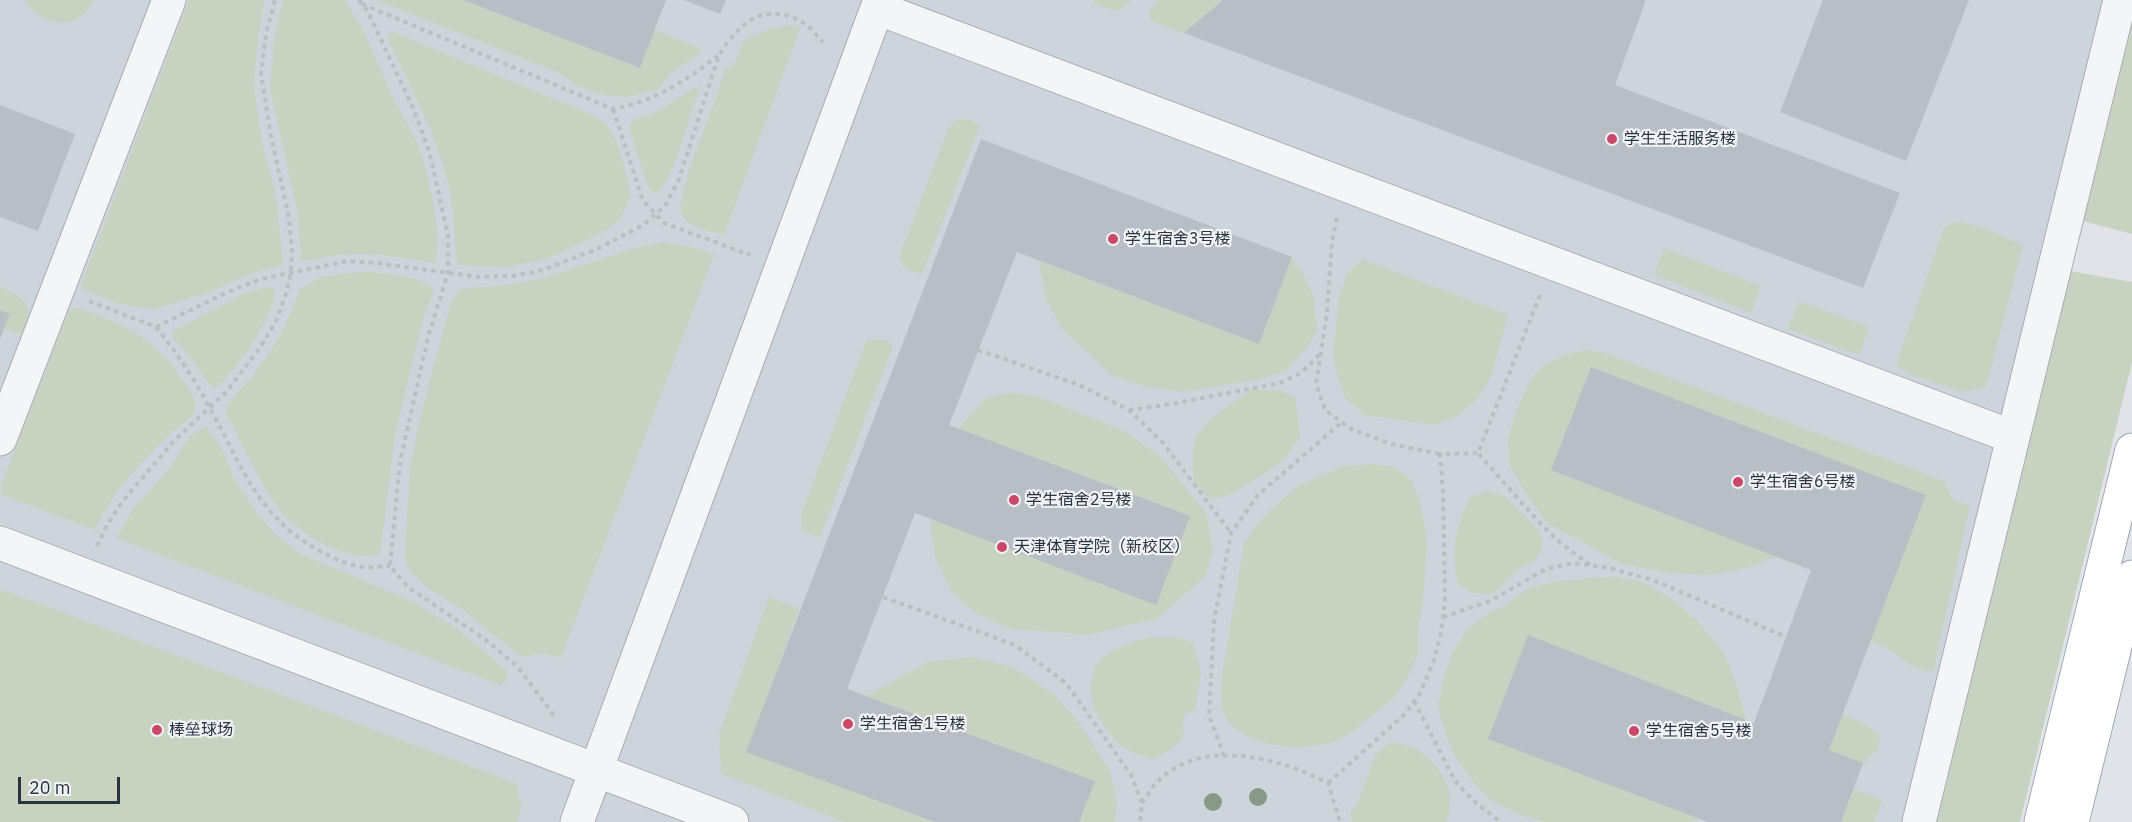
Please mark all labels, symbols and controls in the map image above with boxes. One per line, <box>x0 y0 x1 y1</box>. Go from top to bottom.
place label: 学生生活服务楼 <box>1624 129 1736 149</box>
marker: 学生生活服务楼 <box>1605 132 1619 146</box>
place label: 学生宿舍3号楼 <box>1125 229 1231 249</box>
marker: 学生宿舍3号楼 <box>1106 232 1120 246</box>
place label: 学生宿舍6号楼 <box>1750 472 1856 492</box>
marker: 学生宿舍6号楼 <box>1731 475 1745 489</box>
place label: 学生宿舍2号楼 <box>1026 490 1132 510</box>
marker: 学生宿舍2号楼 <box>1007 493 1021 507</box>
place label: 天津体育学院（新校区） <box>1014 537 1190 557</box>
marker: 天津体育学院（新校区） <box>995 540 1009 554</box>
place label: 学生宿舍1号楼 <box>860 714 966 734</box>
marker: 学生宿舍1号楼 <box>841 717 855 731</box>
place label: 棒垒球场 <box>169 720 233 740</box>
place label: 学生宿舍5号楼 <box>1646 721 1752 741</box>
marker: 棒垒球场 <box>150 723 164 737</box>
marker: 学生宿舍5号楼 <box>1627 724 1641 738</box>
scale bar <box>21 765 123 803</box>
text: 20 m <box>29 776 71 799</box>

